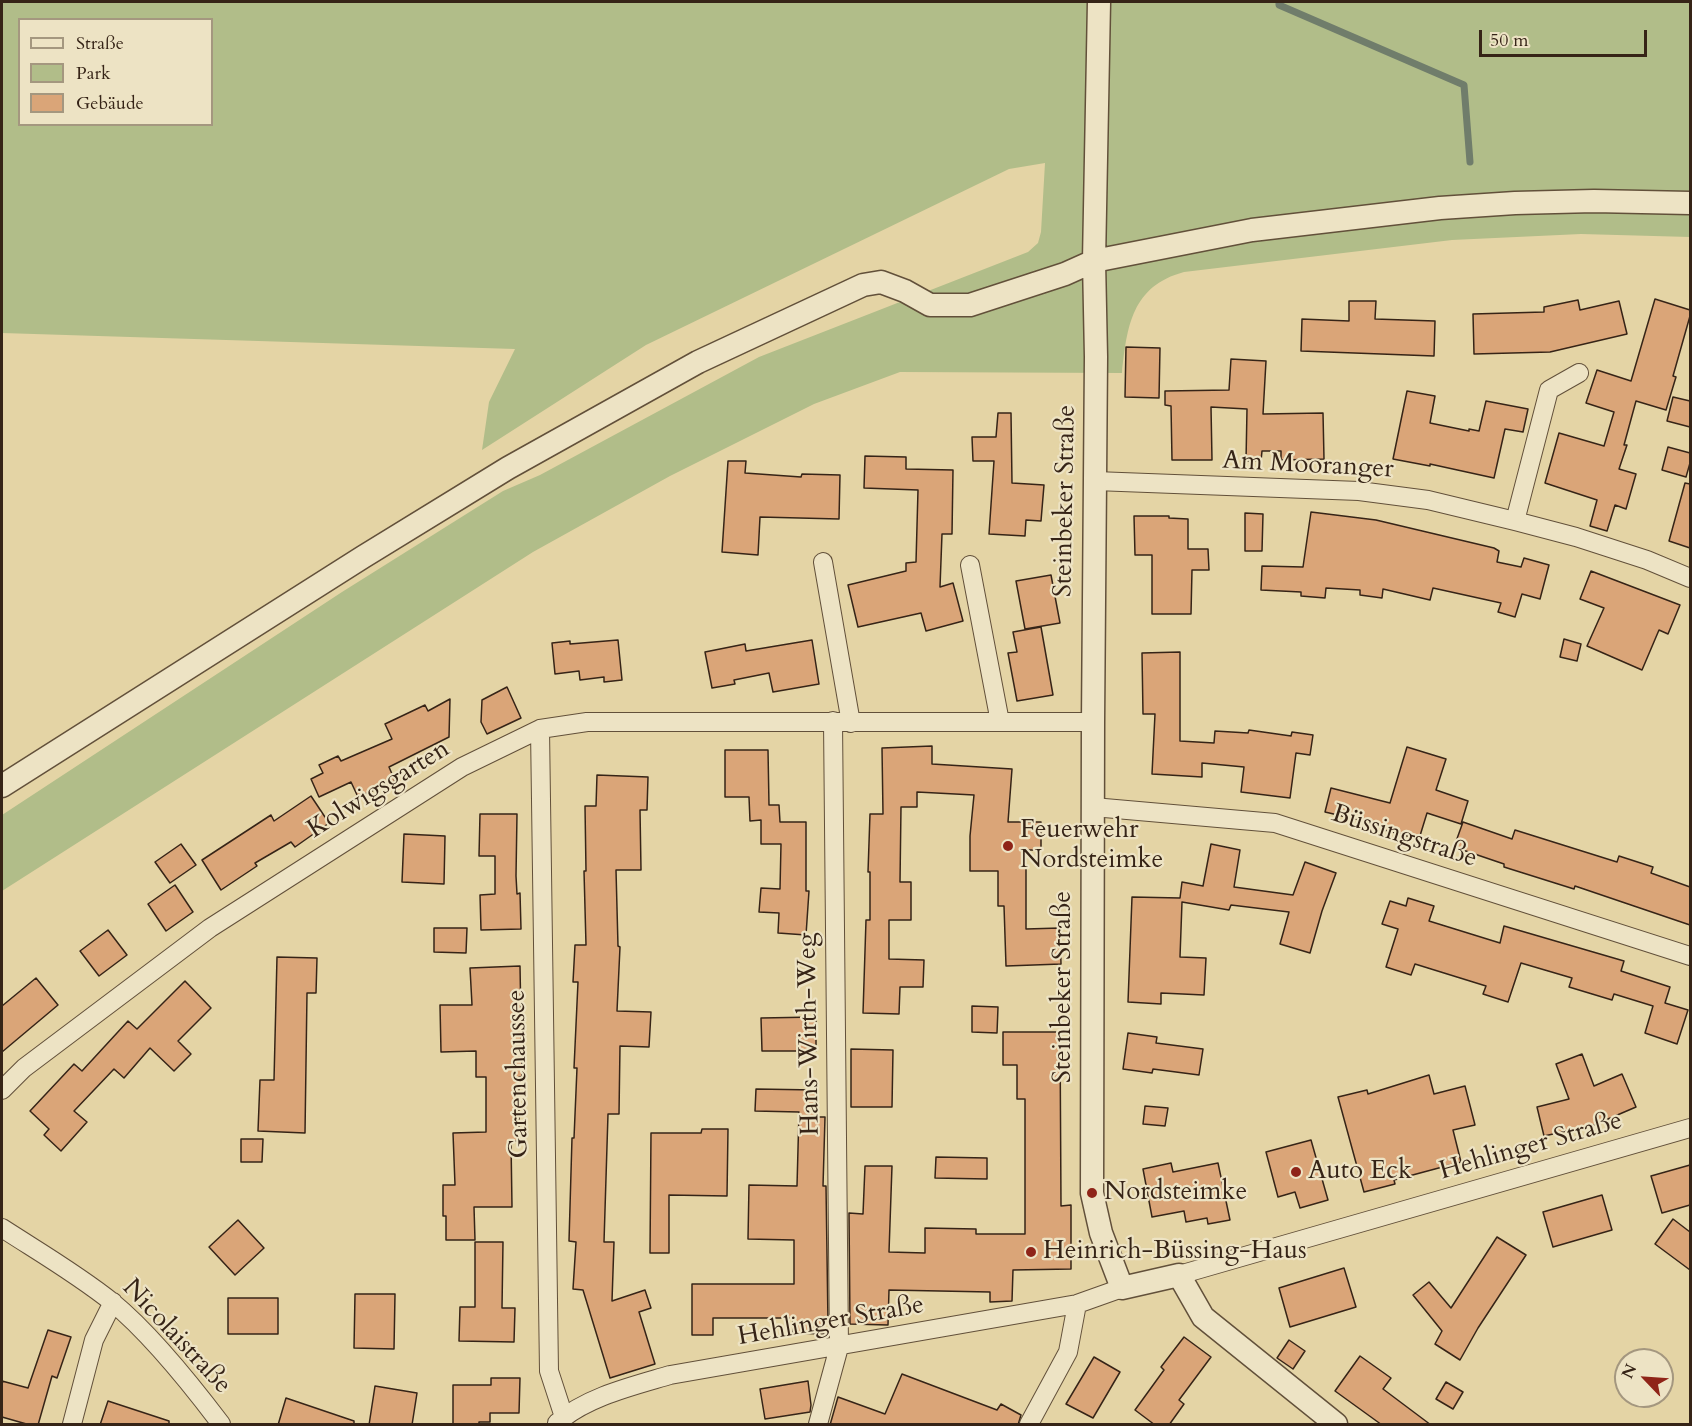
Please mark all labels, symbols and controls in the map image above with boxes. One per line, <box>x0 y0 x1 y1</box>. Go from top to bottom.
legend <box>18 18 213 126</box>
scale bar <box>1482 18 1650 56</box>
text: 50 m <box>1490 28 1529 53</box>
text: Straße <box>76 31 124 56</box>
text: Park <box>76 61 111 86</box>
text: Gebäude <box>76 91 144 116</box>
street label: Steinbeker Straße <box>1049 405 1083 597</box>
street label: Am Mooranger <box>1222 446 1394 486</box>
street label: Kolwigsgarten <box>302 734 456 846</box>
street label: Büssingstraße <box>1327 799 1481 875</box>
place label: Feuerwehr Nordsteimke <box>1020 815 1163 876</box>
marker: Feuerwehr Nordsteimke <box>1001 839 1015 853</box>
street label: Steinbeker Straße <box>1048 891 1080 1083</box>
street label: Hans-Wirth-Weg <box>793 932 827 1136</box>
street label: Gartenchaussee <box>502 989 536 1159</box>
street label: Hehlinger Straße <box>1436 1106 1626 1188</box>
place label: Auto Eck <box>1308 1156 1412 1188</box>
marker: Auto Eck <box>1289 1165 1303 1179</box>
place label: Nordsteimke <box>1104 1177 1247 1209</box>
marker: Nordsteimke <box>1085 1186 1099 1200</box>
place label: Heinrich-Büssing-Haus <box>1043 1236 1307 1268</box>
marker: Heinrich-Büssing-Haus <box>1024 1245 1038 1259</box>
street label: Nicolaistraße <box>115 1273 237 1401</box>
street label: Hehlinger Straße <box>735 1290 927 1354</box>
north arrow <box>1614 1348 1674 1408</box>
text: N <box>1617 1360 1642 1382</box>

